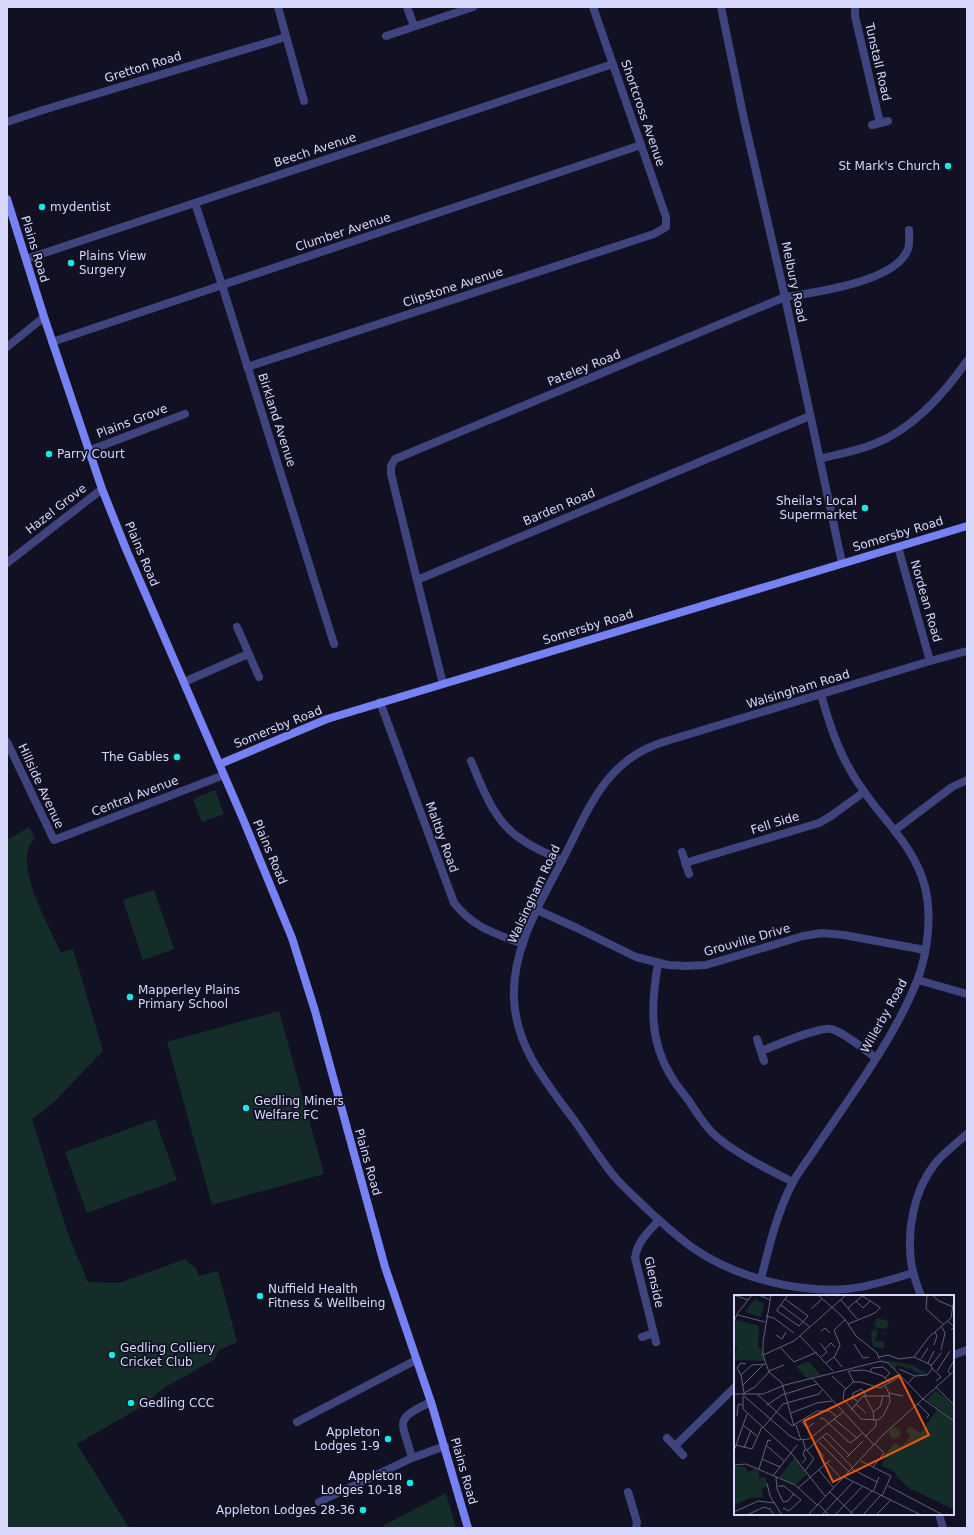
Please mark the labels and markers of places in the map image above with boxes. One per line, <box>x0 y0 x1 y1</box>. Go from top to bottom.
place label: St Mark's Church <box>838 159 940 173</box>
marker: St Mark's Church <box>943 161 953 171</box>
place label: mydentist <box>50 200 111 214</box>
marker: mydentist <box>37 202 47 212</box>
place label: Plains View Surgery <box>79 249 147 277</box>
marker: Plains View Surgery <box>66 258 76 268</box>
place label: Parry Court <box>57 447 125 461</box>
marker: Parry Court <box>44 449 54 459</box>
place label: Sheila's Local Supermarket <box>776 494 857 522</box>
marker: Sheila's Local Supermarket <box>860 503 870 513</box>
place label: The Gables <box>101 750 169 764</box>
marker: The Gables <box>172 752 182 762</box>
place label: Mapperley Plains Primary School <box>138 983 240 1011</box>
marker: Mapperley Plains Primary School <box>125 992 135 1002</box>
place label: Gedling Miners Welfare FC <box>254 1094 344 1122</box>
marker: Gedling Miners Welfare FC <box>241 1103 251 1113</box>
place label: Nuffield Health Fitness & Wellbeing <box>268 1282 385 1310</box>
marker: Nuffield Health Fitness & Wellbeing <box>255 1291 265 1301</box>
place label: Gedling Colliery Cricket Club <box>120 1341 215 1369</box>
marker: Gedling Colliery Cricket Club <box>107 1350 117 1360</box>
place label: Gedling CCC <box>139 1396 214 1410</box>
marker: Gedling CCC <box>126 1398 136 1408</box>
place label: Appleton Lodges 1-9 <box>314 1425 380 1453</box>
marker: Appleton Lodges 1-9 <box>383 1434 393 1444</box>
place label: Appleton Lodges 10-18 <box>321 1469 402 1497</box>
marker: Appleton Lodges 10-18 <box>405 1478 415 1488</box>
place label: Appleton Lodges 28-36 <box>216 1503 355 1517</box>
marker: Appleton Lodges 28-36 <box>358 1505 368 1515</box>

